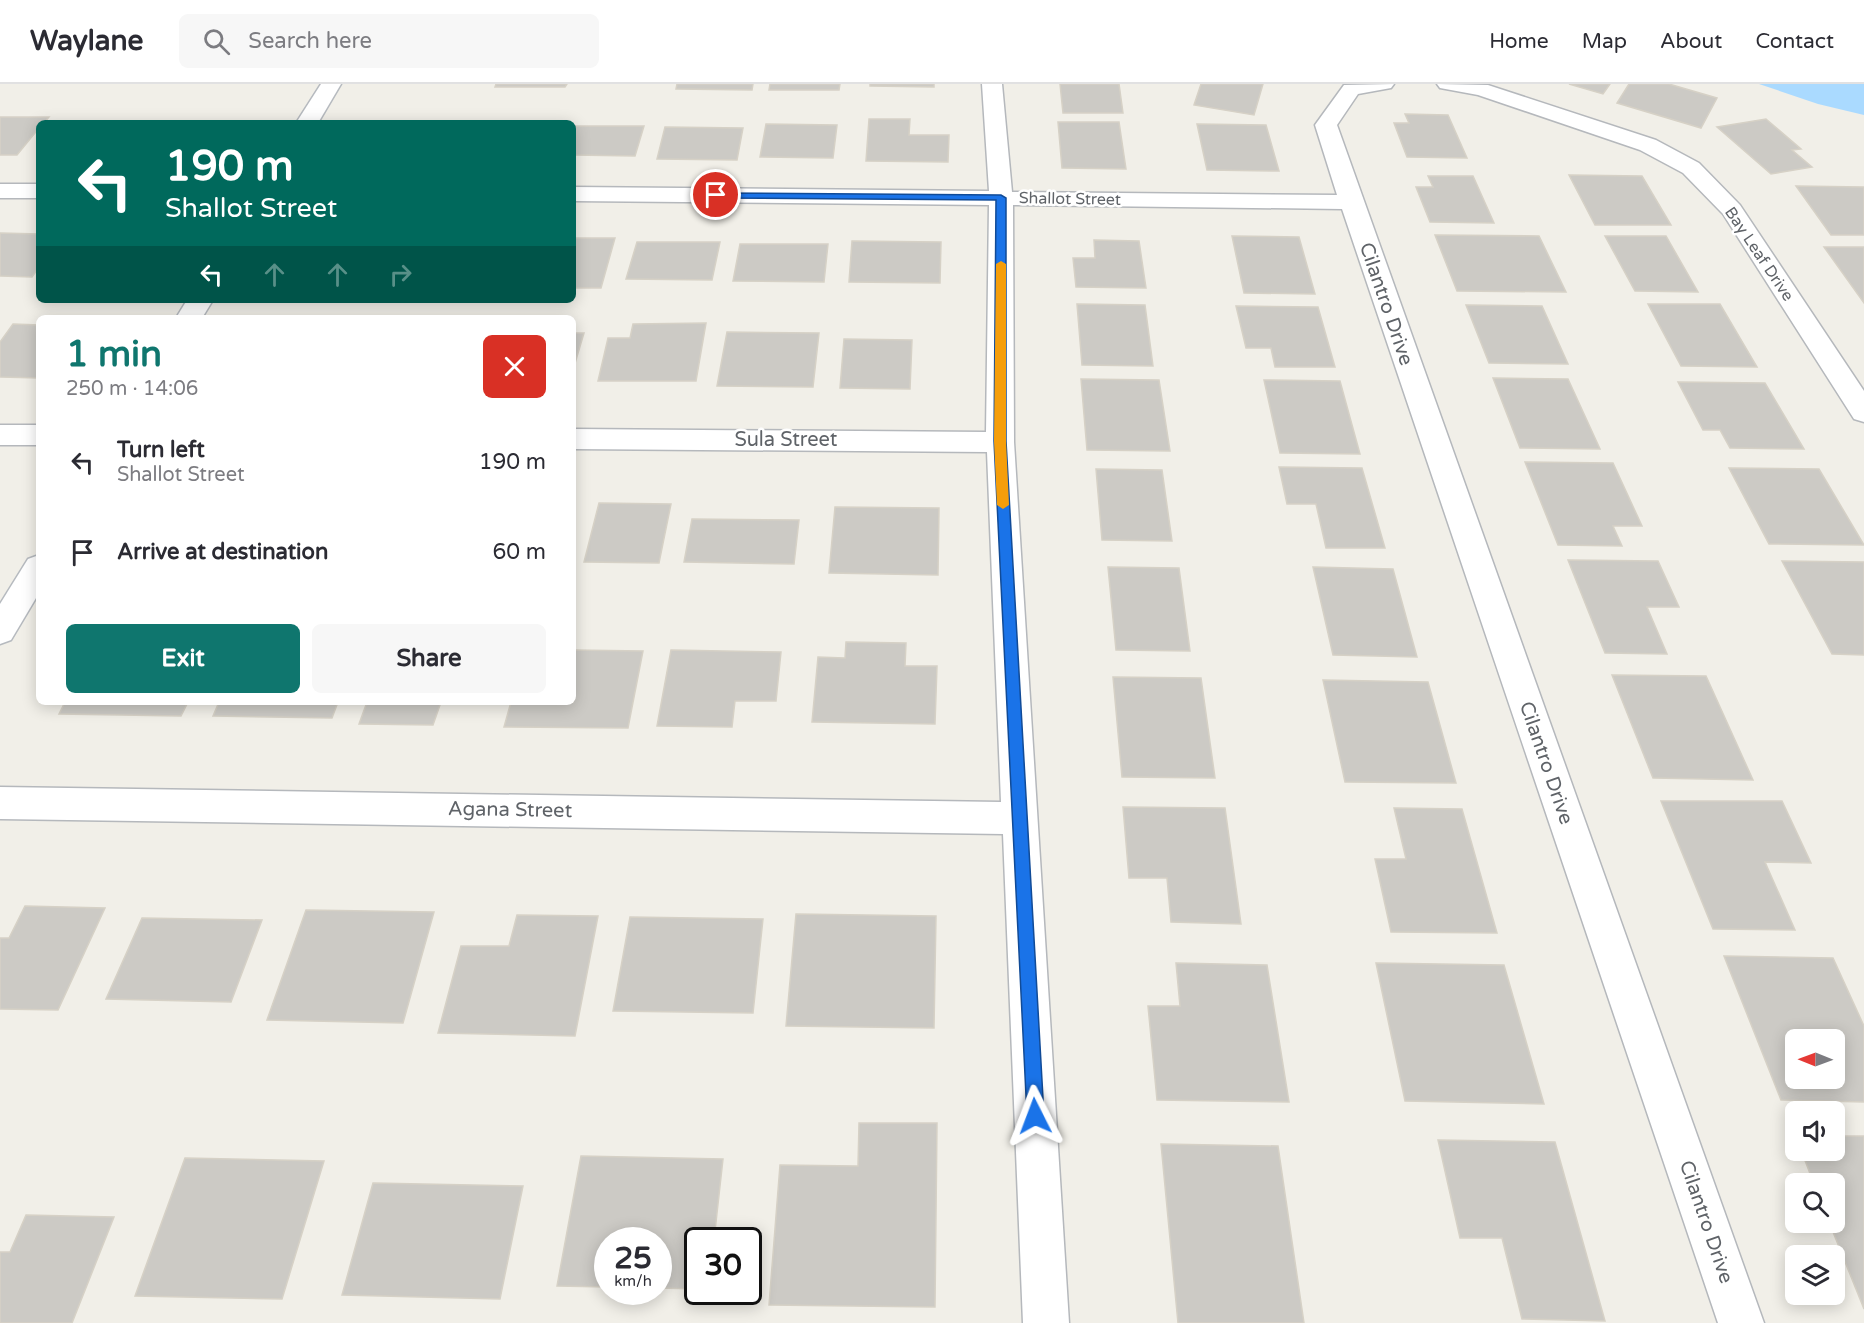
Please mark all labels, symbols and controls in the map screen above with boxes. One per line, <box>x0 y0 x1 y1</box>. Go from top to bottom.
search box <box>179 14 599 68</box>
text: Waylane <box>30 24 143 58</box>
icon: search <box>200 25 233 58</box>
text: Search here <box>248 28 372 54</box>
text: Home <box>1489 29 1549 54</box>
text: Map <box>1582 29 1627 54</box>
text: About <box>1660 29 1722 54</box>
text: Contact <box>1755 29 1834 54</box>
text: 190 m <box>165 141 294 192</box>
icon: left <box>66 144 144 222</box>
pin <box>690 169 741 220</box>
icon: arrive <box>699 178 732 211</box>
street label: Shallot Street <box>1019 188 1121 210</box>
text: Shallot Street <box>165 192 337 225</box>
street label: Bay Leaf Drive <box>1720 203 1798 305</box>
street label: Cilantro Drive <box>1354 239 1418 369</box>
icon: left <box>195 258 228 291</box>
icon: ahead <box>258 258 291 291</box>
icon: ahead <box>321 258 354 291</box>
icon: right <box>384 258 417 291</box>
text: 1 min <box>66 333 162 376</box>
button: close <box>483 335 546 398</box>
text: 250 m · 14:06 <box>66 377 198 401</box>
street label: Sula Street <box>735 428 838 452</box>
text: Turn left <box>117 437 205 463</box>
icon: left <box>66 446 99 479</box>
text: 190 m <box>479 449 546 475</box>
text: Shallot Street <box>117 463 245 487</box>
icon: arrive <box>66 536 99 569</box>
text: Arrive at destination <box>117 539 328 565</box>
text: 60 m <box>492 539 546 565</box>
button: Exit <box>66 624 300 693</box>
button: Share <box>312 624 546 693</box>
street label: Cilantro Drive <box>1514 698 1578 828</box>
street label: Agana Street <box>448 797 573 823</box>
north arrow <box>1785 1029 1845 1089</box>
map controls <box>1785 1029 1845 1305</box>
position arrow <box>1003 1084 1067 1148</box>
button: sound <box>1785 1101 1845 1161</box>
street label: Cilantro Drive <box>1674 1157 1738 1287</box>
button: search <box>1785 1173 1845 1233</box>
speed limit sign: 30 <box>684 1227 762 1305</box>
text: 25 <box>614 1240 652 1277</box>
button: layers <box>1785 1245 1845 1305</box>
text: km/h <box>614 1272 652 1290</box>

